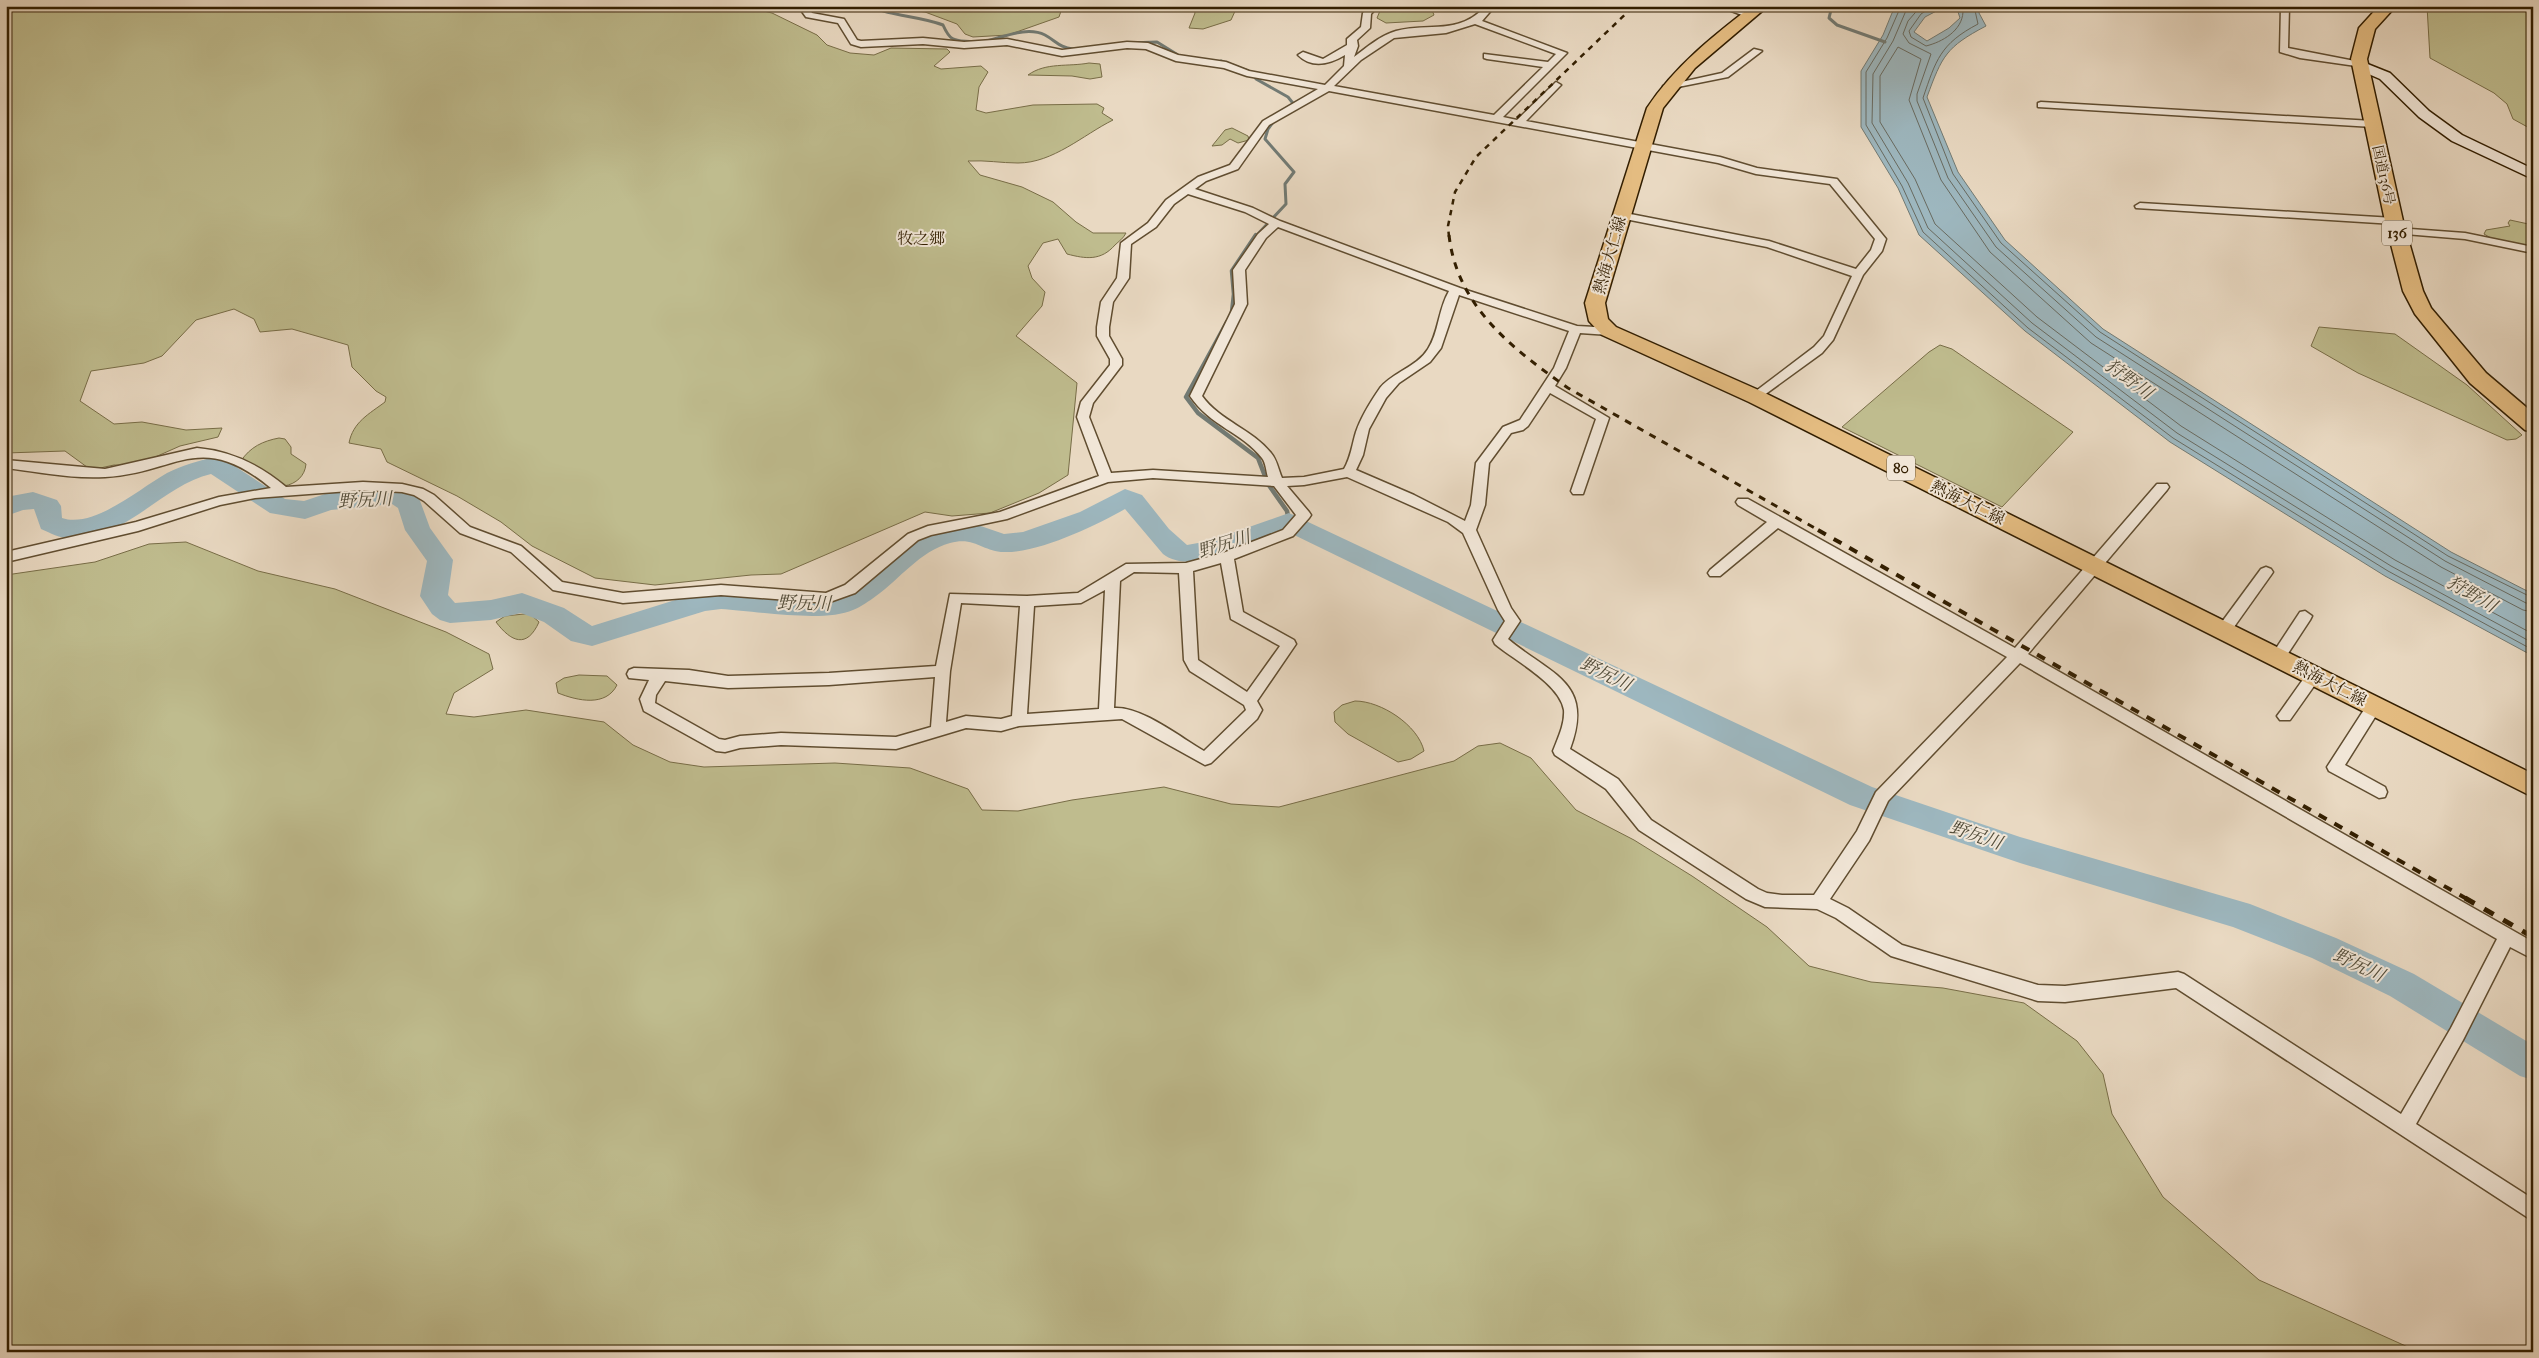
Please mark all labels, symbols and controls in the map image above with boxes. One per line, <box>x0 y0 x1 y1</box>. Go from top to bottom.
street label: 国道136号 <box>2369 144 2398 206</box>
street label: 熱海大仁線 <box>1589 214 1630 296</box>
road number: 136 <box>2382 220 2412 246</box>
district label: 牧之郷 <box>897 229 945 248</box>
water label: 狩野川 <box>2101 355 2158 405</box>
road number: 80 <box>1887 456 1915 480</box>
street label: 熱海大仁線 <box>1928 476 2008 529</box>
water label: 野尻川 <box>338 488 395 512</box>
water label: 野尻川 <box>1195 526 1255 562</box>
water label: 狩野川 <box>2443 572 2502 618</box>
water label: 野尻川 <box>777 593 833 615</box>
water label: 野尻川 <box>1577 653 1636 697</box>
street label: 熱海大仁線 <box>2290 657 2370 710</box>
water label: 野尻川 <box>1947 817 2007 855</box>
water label: 野尻川 <box>2330 945 2390 987</box>

